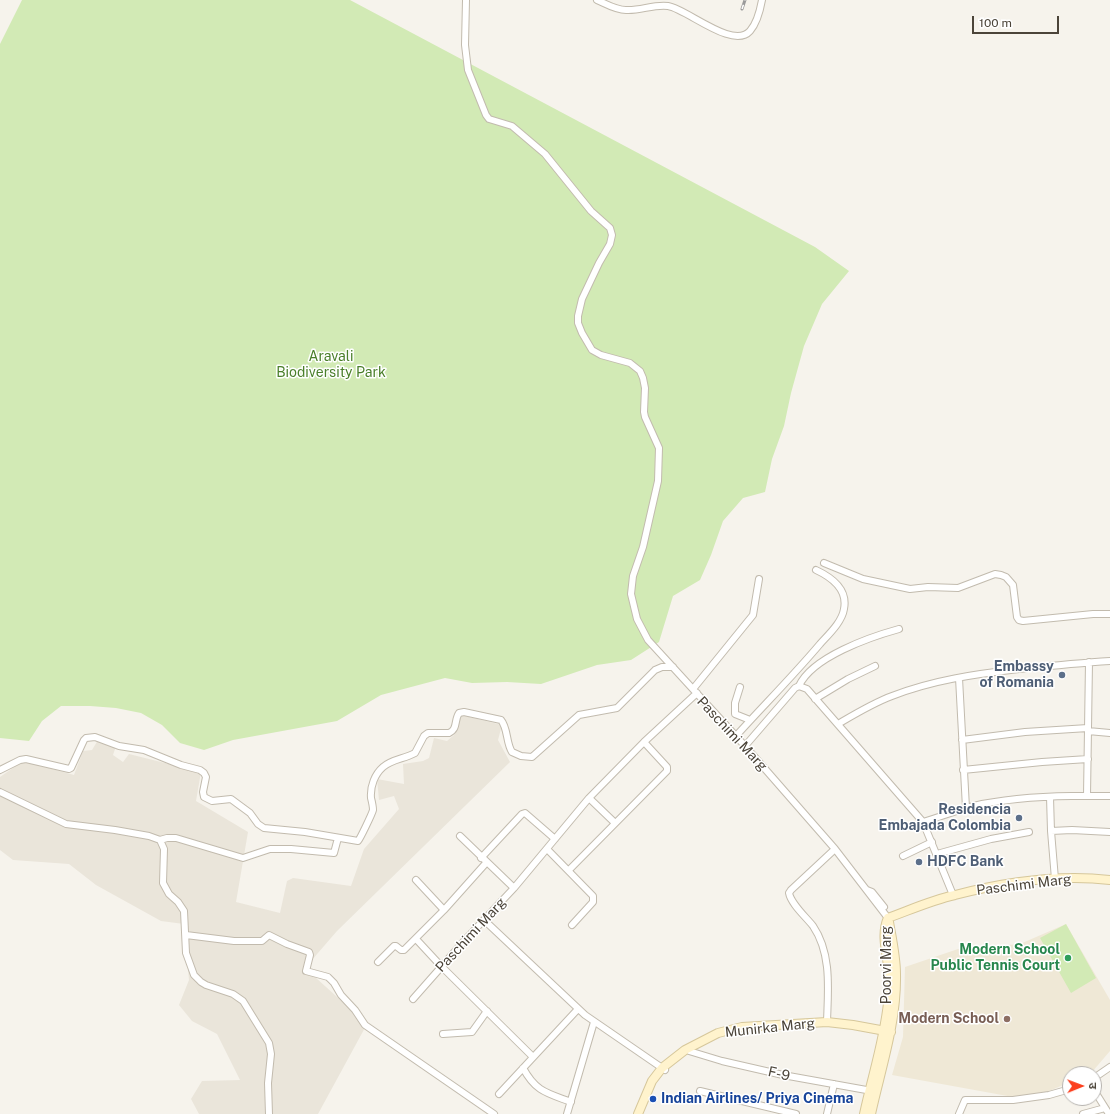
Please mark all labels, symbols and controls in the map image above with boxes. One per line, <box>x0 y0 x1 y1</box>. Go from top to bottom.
scale bar <box>974 8 1061 34</box>
text: 100 m <box>979 16 1012 30</box>
park label: Aravali Biodiversity Park <box>276 349 386 382</box>
place label: Embassy of Romania <box>980 659 1054 692</box>
marker: Embassy of Romania <box>1057 670 1067 680</box>
street label: Paschimi Marg <box>693 693 771 775</box>
place label: Residencia Embajada Colombia <box>879 802 1011 834</box>
marker: Residencia Embajada Colombia <box>1014 813 1024 823</box>
place label: HDFC Bank <box>927 854 1004 870</box>
marker: HDFC Bank <box>914 857 924 867</box>
street label: Paschimi Marg <box>975 871 1073 899</box>
street label: Paschimi Marg <box>432 894 510 976</box>
street label: Poorvi Marg <box>879 926 895 1004</box>
place label: Modern School Public Tennis Court <box>930 942 1060 974</box>
marker: Modern School Public Tennis Court <box>1063 953 1073 963</box>
place label: Modern School <box>898 1011 999 1027</box>
marker: Modern School <box>1002 1014 1012 1024</box>
street label: Munirka Marg <box>724 1015 816 1041</box>
street label: F-9 <box>766 1063 792 1085</box>
north arrow <box>1062 1066 1102 1106</box>
text: उ <box>1087 1082 1099 1089</box>
place label: Indian Airlines/ Priya Cinema <box>661 1091 854 1107</box>
marker: Indian Airlines/ Priya Cinema <box>648 1094 658 1104</box>

